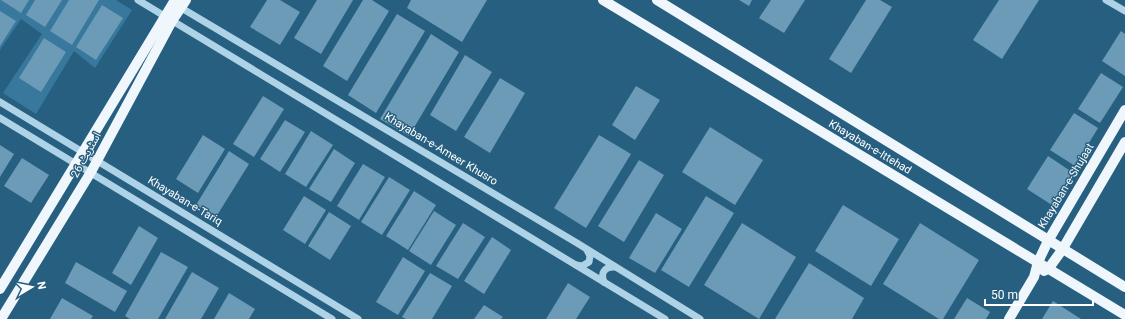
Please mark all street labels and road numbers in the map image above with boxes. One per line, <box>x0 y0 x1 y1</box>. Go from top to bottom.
street label: Khayaban-e-Ameer Khusro <box>382 110 500 188</box>
street label: Khayaban-e-Ittehad <box>826 117 914 177</box>
street label: اسٹریٹ 26 <box>68 130 104 180</box>
street label: Khayaban-e-Shujaat <box>1035 141 1097 231</box>
street label: Khayaban-e-Tariq <box>145 174 225 228</box>

